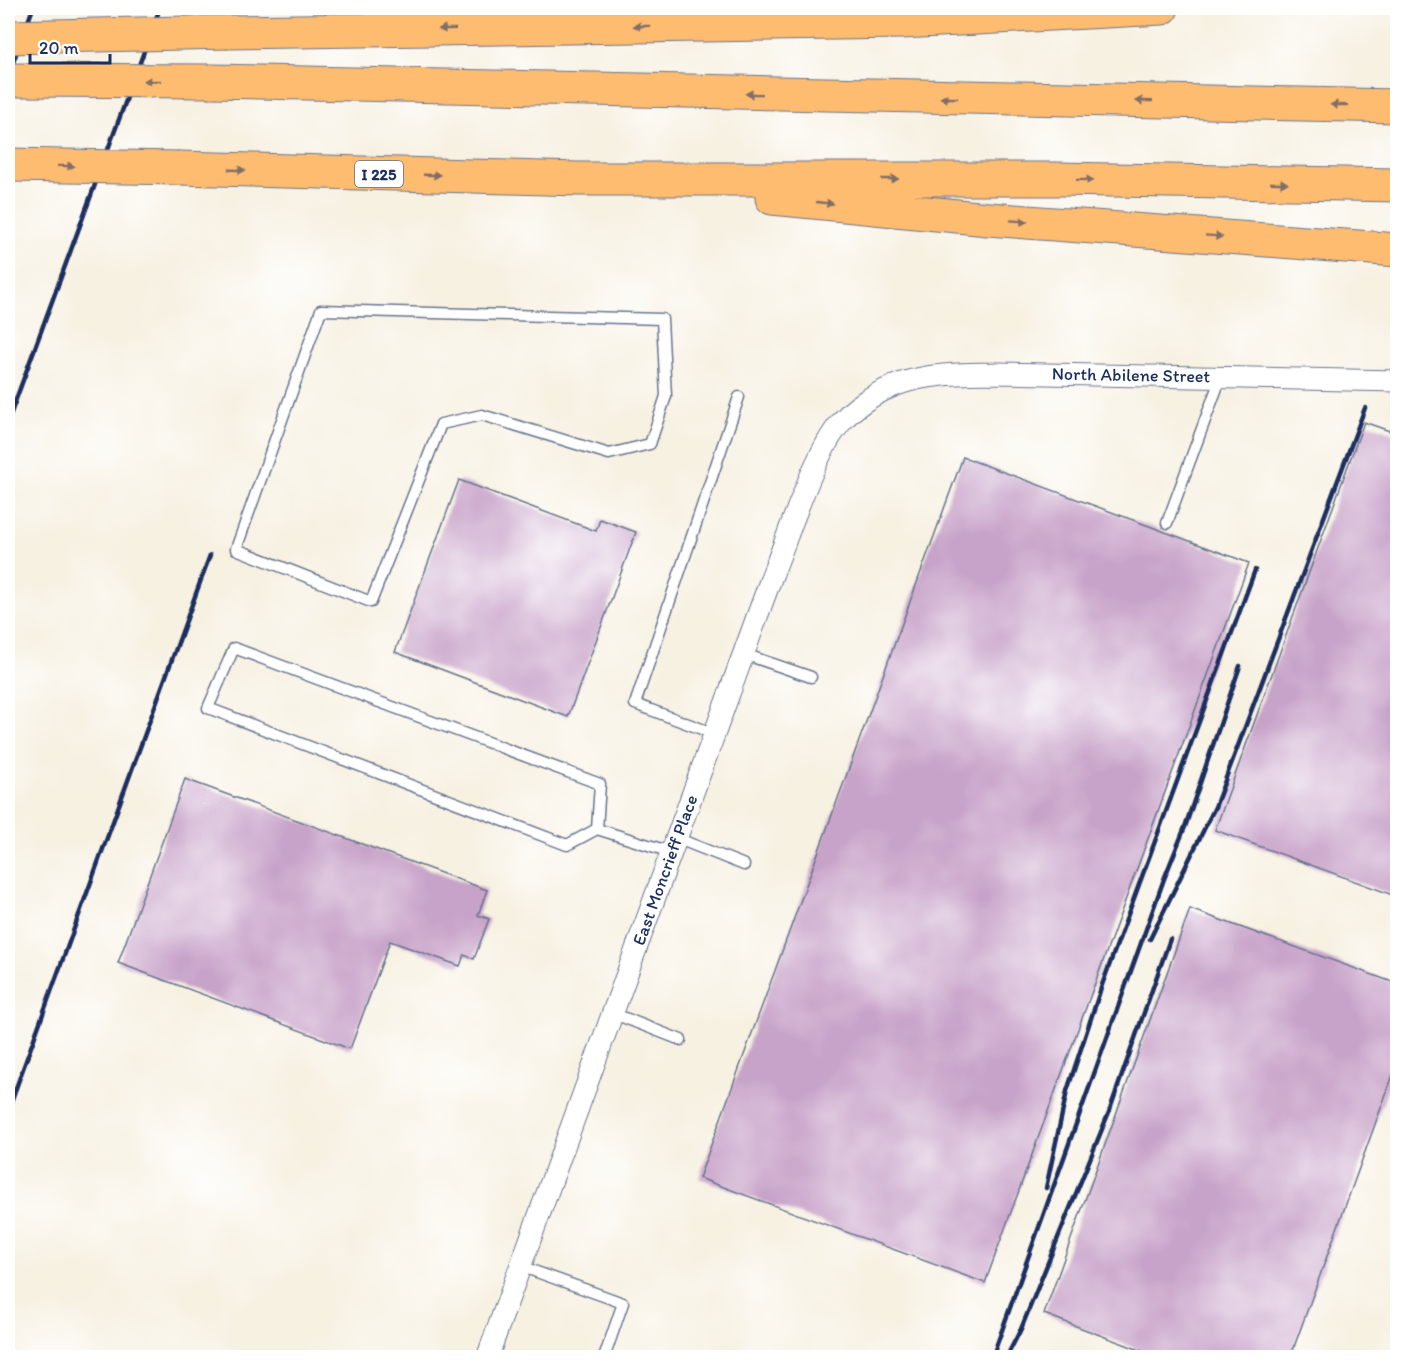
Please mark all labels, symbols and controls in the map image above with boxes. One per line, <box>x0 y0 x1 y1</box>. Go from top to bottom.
one-way arrow <box>632 21 651 31</box>
one-way arrow <box>437 24 456 33</box>
scale bar <box>30 27 110 65</box>
text: 20 m <box>39 37 79 59</box>
one-way arrow <box>142 76 161 86</box>
one-way arrow <box>745 89 764 98</box>
one-way arrow <box>940 93 959 102</box>
one-way arrow <box>1135 97 1154 106</box>
one-way arrow <box>1330 100 1349 110</box>
one-way arrow <box>56 161 75 171</box>
road number: I 225 <box>355 161 403 187</box>
one-way arrow <box>228 165 247 174</box>
one-way arrow <box>423 170 442 180</box>
one-way arrow <box>880 174 899 184</box>
one-way arrow <box>1075 175 1094 185</box>
one-way arrow <box>1270 178 1289 188</box>
one-way arrow <box>816 198 835 208</box>
one-way arrow <box>1010 217 1029 226</box>
one-way arrow <box>1204 232 1223 241</box>
street label: North Abilene Street <box>1052 363 1211 387</box>
street label: East Moncrieff Place <box>628 792 702 948</box>

